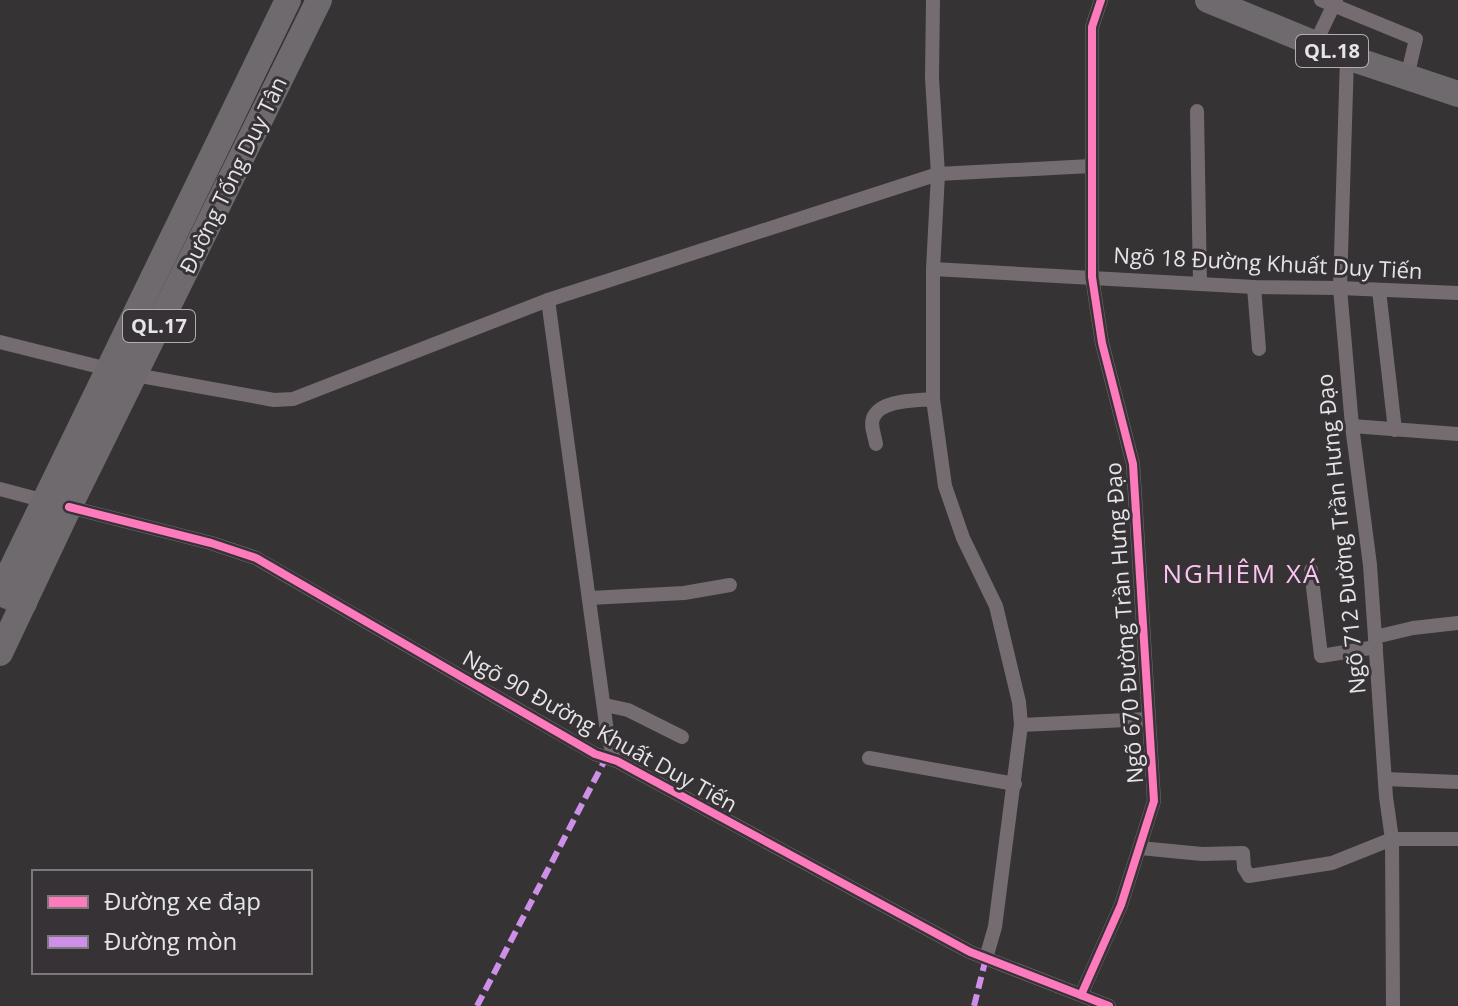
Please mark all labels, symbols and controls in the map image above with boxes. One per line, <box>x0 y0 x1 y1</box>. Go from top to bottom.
road number: QL.18 <box>1296 35 1368 67</box>
street label: Đường Tống Duy Tân <box>171 71 293 278</box>
street label: Ngõ 18 Đường Khuất Duy Tiến <box>1113 239 1423 285</box>
road number: QL.17 <box>123 310 195 342</box>
street label: Ngõ 712 Đường Trần Hưng Đạo <box>1308 372 1372 696</box>
street label: Ngõ 670 Đường Trần Hưng Đạo <box>1097 461 1149 785</box>
district label: NGHIÊM XÁ <box>1163 555 1321 591</box>
street label: Ngõ 90 Đường Khuất Duy Tiến <box>458 642 743 818</box>
legend <box>32 870 312 974</box>
text: Đường xe đạp <box>104 884 261 917</box>
text: Đường mòn <box>104 924 237 957</box>

